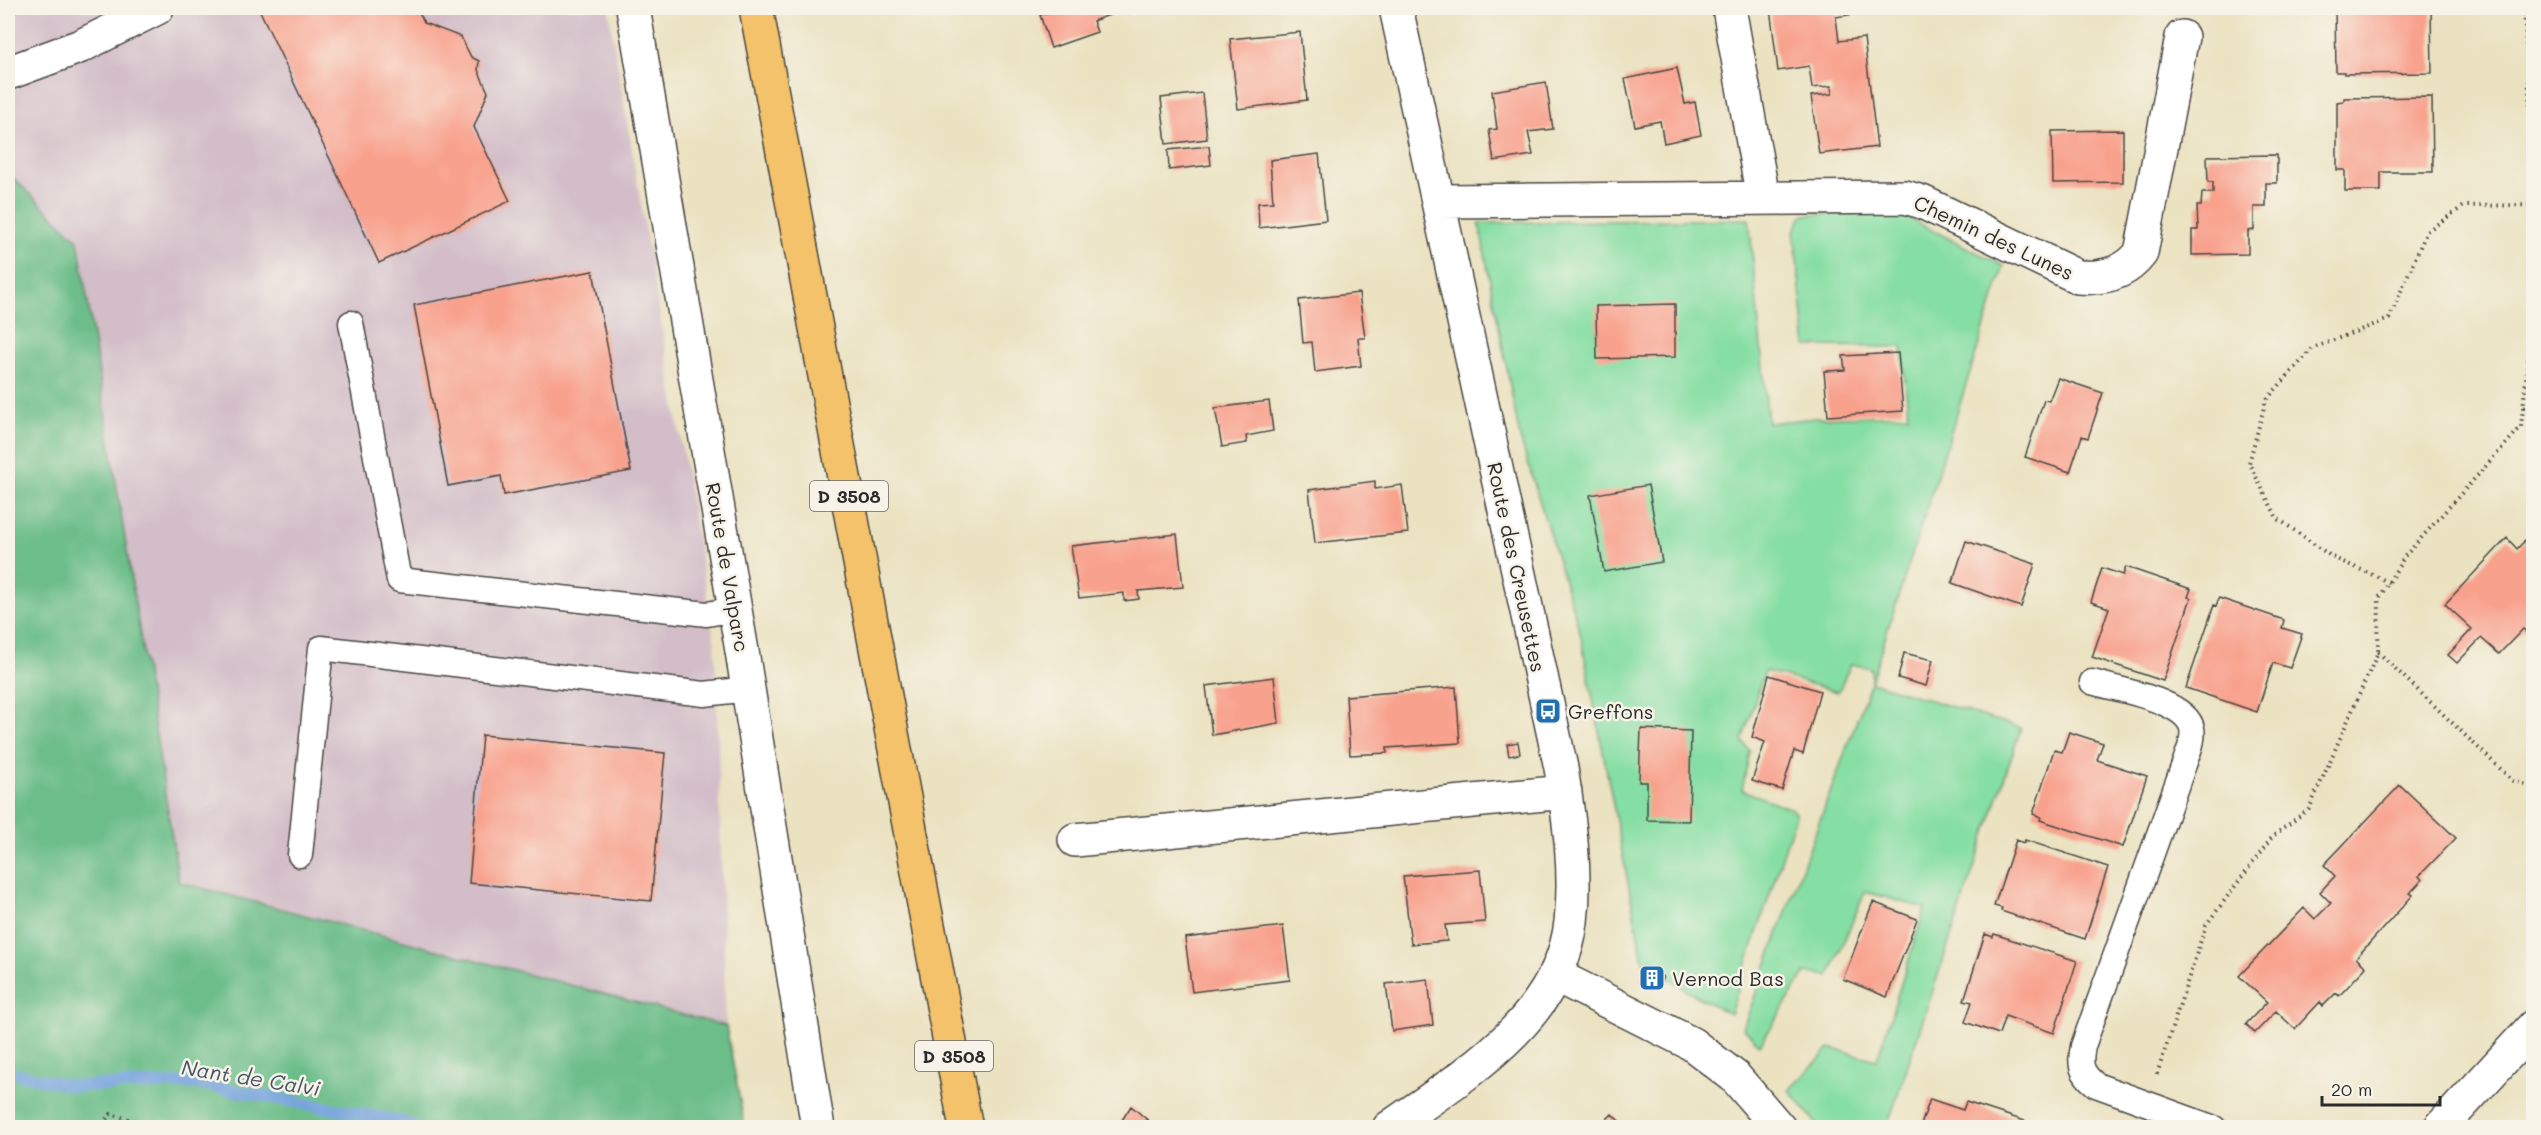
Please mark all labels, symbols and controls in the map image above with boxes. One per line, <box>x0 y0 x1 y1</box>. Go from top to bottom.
street label: Chemin des Lunes <box>1910 189 2078 285</box>
street label: Route des Creusettes <box>1482 460 1552 674</box>
street label: Route de Valparc <box>700 480 756 654</box>
road number: D 3508 <box>810 481 888 511</box>
bus stop icon: Greffons <box>1533 696 1563 726</box>
place label: Greffons <box>1568 698 1653 724</box>
building icon: Vernod Bas <box>1637 963 1667 993</box>
place label: Vernod Bas <box>1672 965 1784 991</box>
road number: D 3508 <box>915 1041 993 1071</box>
water label: Nant de Calvi <box>180 1053 323 1101</box>
scale bar <box>2322 1069 2440 1107</box>
text: 20 m <box>2331 1077 2372 1101</box>

